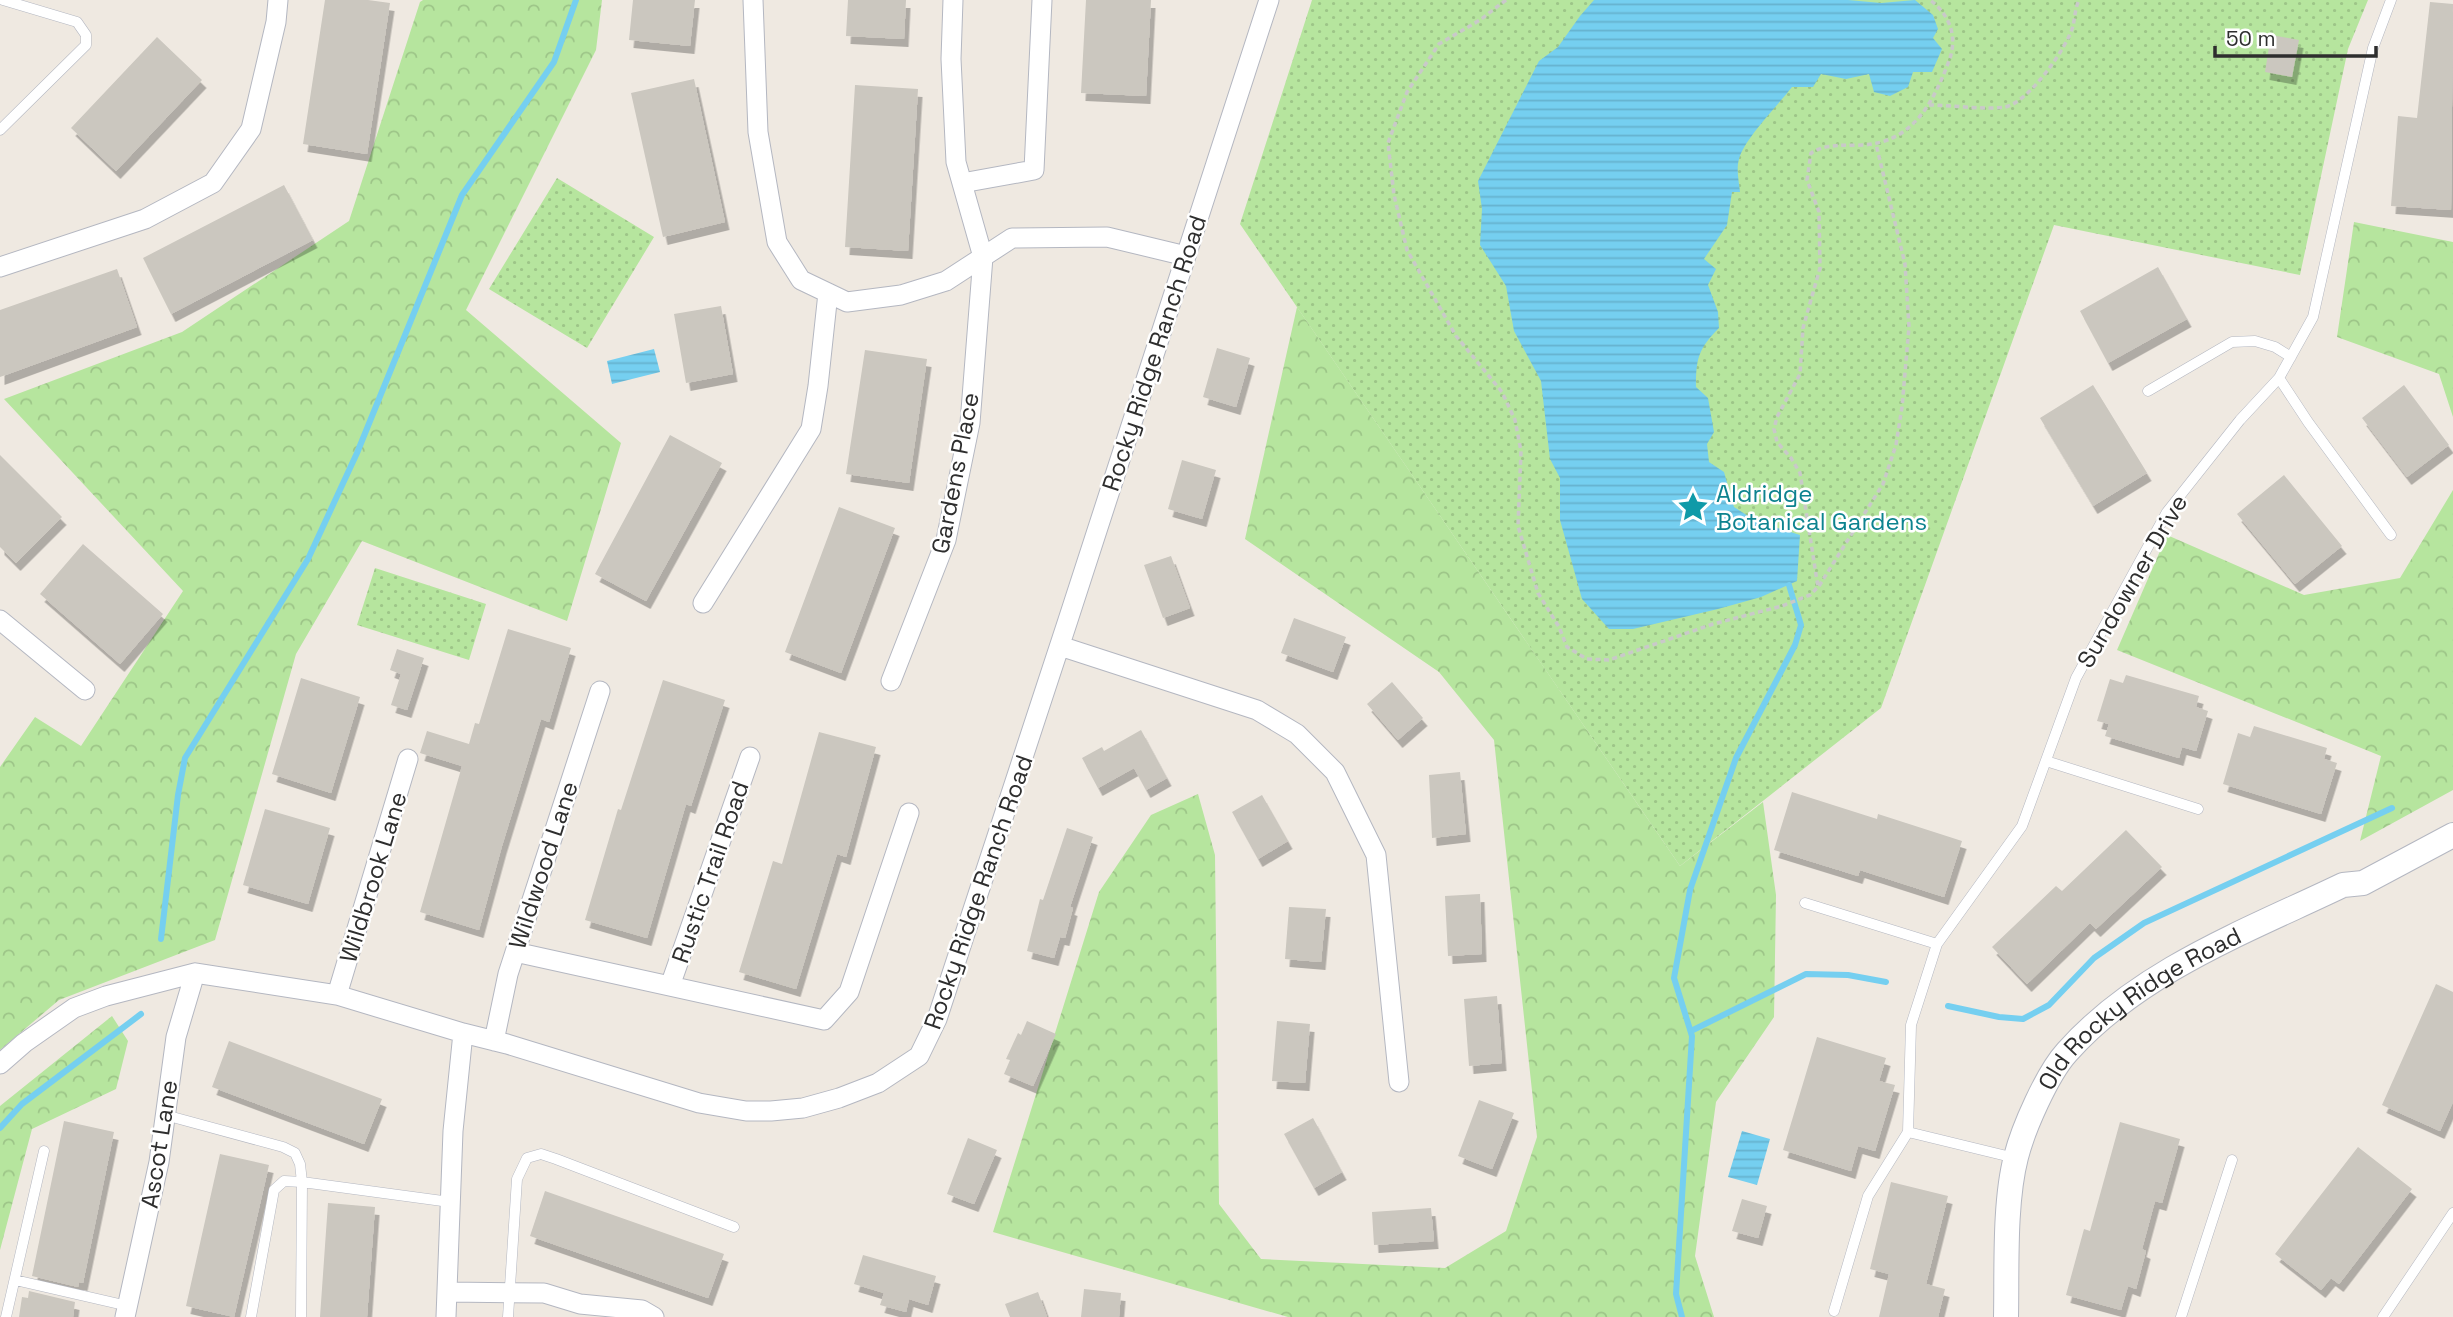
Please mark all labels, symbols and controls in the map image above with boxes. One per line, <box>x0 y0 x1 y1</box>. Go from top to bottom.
scale bar <box>2215 14 2376 58</box>
text: 50 m <box>2226 25 2276 52</box>
street label: Rocky Ridge Ranch Road <box>1095 211 1213 495</box>
street label: Gardens Place <box>924 390 986 556</box>
place label: Aldridge Botanical Gardens <box>1716 478 1927 537</box>
street label: Sundowner Drive <box>2070 489 2194 673</box>
place icon: Aldridge Botanical Gardens <box>1676 490 1710 524</box>
street label: Rocky Ridge Ranch Road <box>916 751 1040 1033</box>
street label: Wildwood Lane <box>501 777 585 953</box>
street label: Rustic Trail Road <box>664 777 756 967</box>
street label: Wildbrook Lane <box>332 788 414 966</box>
street label: Old Rocky Ridge Road <box>2030 920 2246 1095</box>
street label: Ascot Lane <box>134 1078 184 1210</box>

